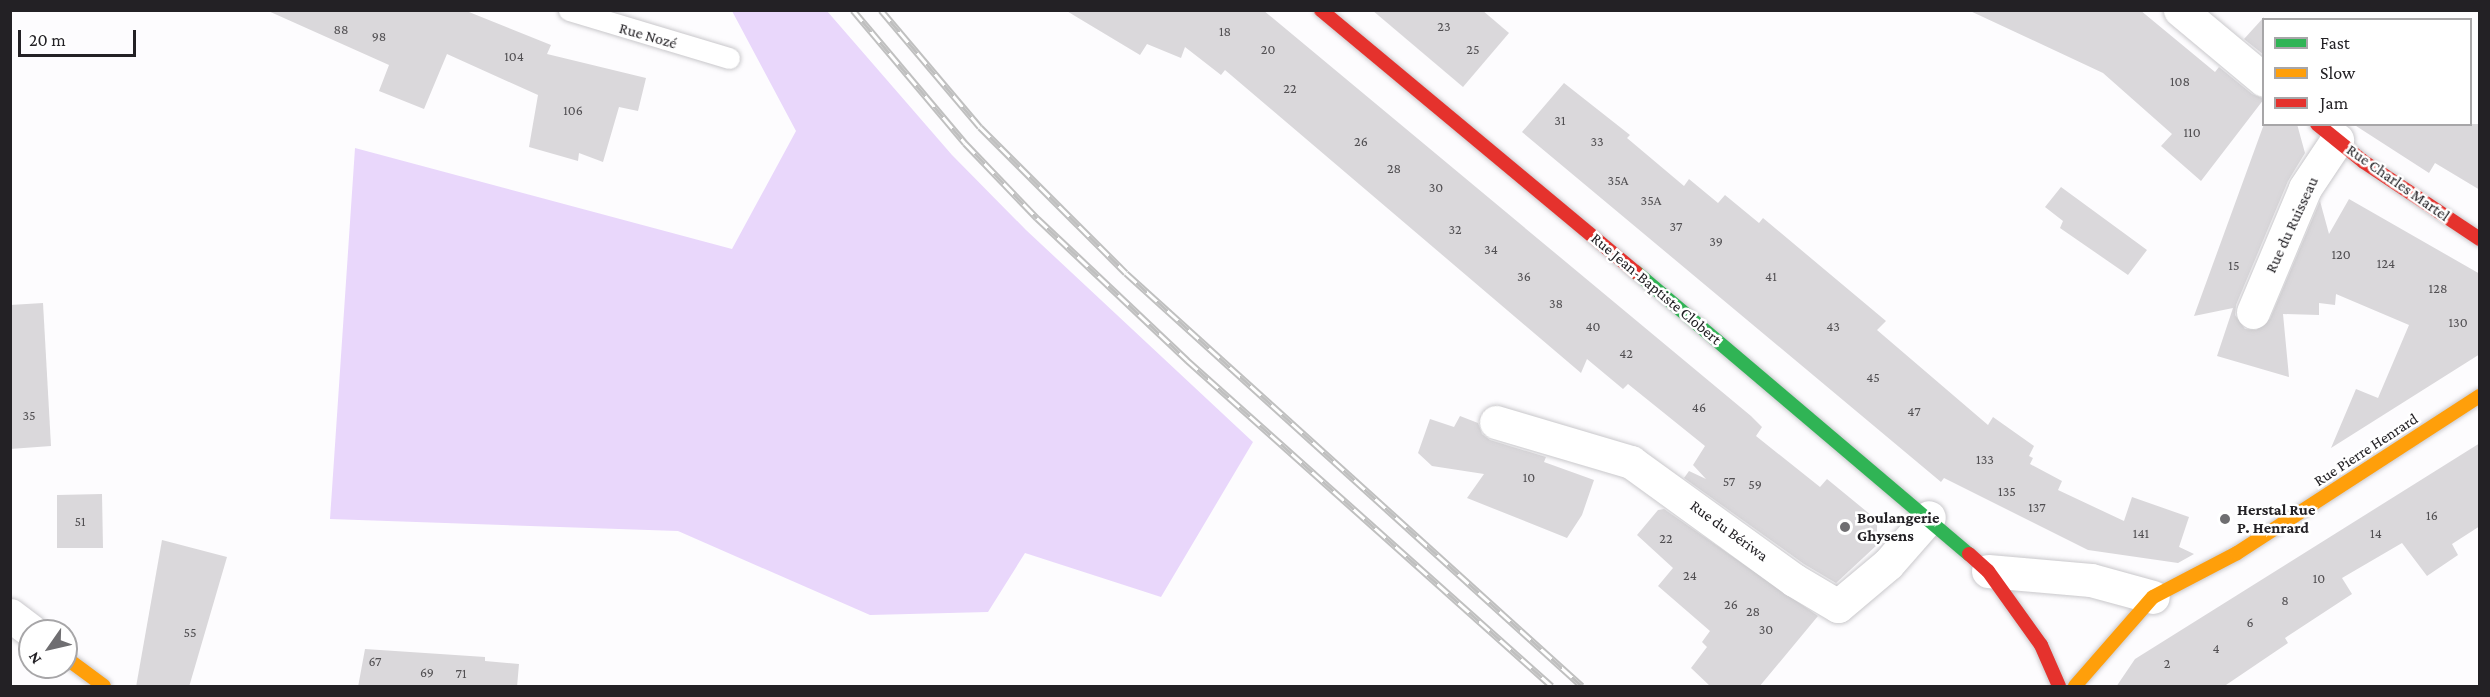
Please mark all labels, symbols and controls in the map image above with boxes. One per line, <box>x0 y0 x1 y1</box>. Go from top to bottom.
scale bar <box>21 18 140 56</box>
house number: 23 <box>1437 18 1451 34</box>
legend <box>2262 18 2472 126</box>
street label: Rue Nozé <box>617 19 679 53</box>
house number: 88 <box>333 21 349 37</box>
house number: 18 <box>1219 23 1231 39</box>
house number: 98 <box>372 28 386 44</box>
text: 20 m <box>29 30 66 50</box>
text: Fast <box>2320 33 2350 53</box>
house number: 20 <box>1261 41 1275 57</box>
house number: 25 <box>1466 41 1480 57</box>
house number: 104 <box>504 48 524 64</box>
text: Slow <box>2320 63 2355 83</box>
house number: 108 <box>2170 73 2190 89</box>
house number: 22 <box>1283 80 1297 96</box>
text: Jam <box>2320 93 2348 113</box>
house number: 106 <box>563 102 583 118</box>
house number: 31 <box>1554 112 1566 128</box>
house number: 110 <box>2183 124 2201 140</box>
house number: 26 <box>1354 133 1368 149</box>
house number: 33 <box>1590 133 1604 149</box>
street label: Rue Charles Martel <box>2343 140 2453 226</box>
house number: 28 <box>1387 160 1401 176</box>
house number: 35A <box>1608 172 1628 188</box>
street label: Rue du Ruisseau <box>2261 174 2323 276</box>
house number: 30 <box>1429 179 1443 195</box>
house number: 35A <box>1640 192 1662 208</box>
house number: 37 <box>1670 218 1682 234</box>
house number: 32 <box>1448 221 1462 237</box>
street label: Rue Jean-Baptiste Clobert <box>1587 229 1725 349</box>
house number: 39 <box>1709 233 1723 249</box>
house number: 34 <box>1484 241 1498 257</box>
house number: 120 <box>2331 246 2351 262</box>
house number: 124 <box>2377 255 2395 271</box>
house number: 15 <box>2228 257 2240 273</box>
house number: 36 <box>1517 268 1531 284</box>
house number: 41 <box>1765 268 1777 284</box>
house number: 128 <box>2429 280 2447 296</box>
house number: 38 <box>1549 295 1563 311</box>
house number: 130 <box>2448 314 2468 330</box>
house number: 40 <box>1585 318 1601 334</box>
house number: 43 <box>1826 318 1840 334</box>
house number: 42 <box>1619 345 1633 361</box>
house number: 45 <box>1866 369 1880 385</box>
house number: 46 <box>1692 399 1706 415</box>
house number: 47 <box>1907 403 1921 419</box>
house number: 35 <box>22 407 36 423</box>
street label: Rue Pierre Henrard <box>2310 409 2422 491</box>
house number: 133 <box>1976 451 1994 467</box>
house number: 10 <box>1523 469 1535 485</box>
house number: 57 <box>1723 473 1735 489</box>
house number: 59 <box>1748 476 1762 492</box>
house number: 135 <box>1998 483 2016 499</box>
street label: Rue du Bériwa <box>1686 496 1772 566</box>
house number: 137 <box>2028 499 2046 515</box>
place label: Herstal Rue P. Henrard <box>2237 500 2315 538</box>
house number: 16 <box>2426 507 2438 523</box>
place label: Boulangerie Ghysens <box>1857 508 1939 546</box>
marker: Herstal Rue P. Henrard <box>2218 512 2232 526</box>
house number: 51 <box>74 513 86 529</box>
marker: Boulangerie Ghysens <box>1838 520 1852 534</box>
house number: 141 <box>2133 525 2149 541</box>
house number: 14 <box>2370 525 2382 541</box>
house number: 22 <box>1659 530 1673 546</box>
house number: 24 <box>1683 567 1697 583</box>
house number: 10 <box>2313 570 2325 586</box>
house number: 8 <box>2281 592 2289 608</box>
house number: 26 <box>1724 596 1738 612</box>
house number: 28 <box>1746 603 1760 619</box>
house number: 6 <box>2246 614 2254 630</box>
north arrow <box>18 619 78 679</box>
house number: 30 <box>1759 621 1773 637</box>
house number: 55 <box>183 624 197 640</box>
house number: 4 <box>2212 640 2220 656</box>
text: N <box>24 649 44 668</box>
house number: 67 <box>368 653 382 669</box>
house number: 2 <box>2164 655 2170 671</box>
house number: 69 <box>420 664 434 680</box>
house number: 71 <box>455 665 467 681</box>

